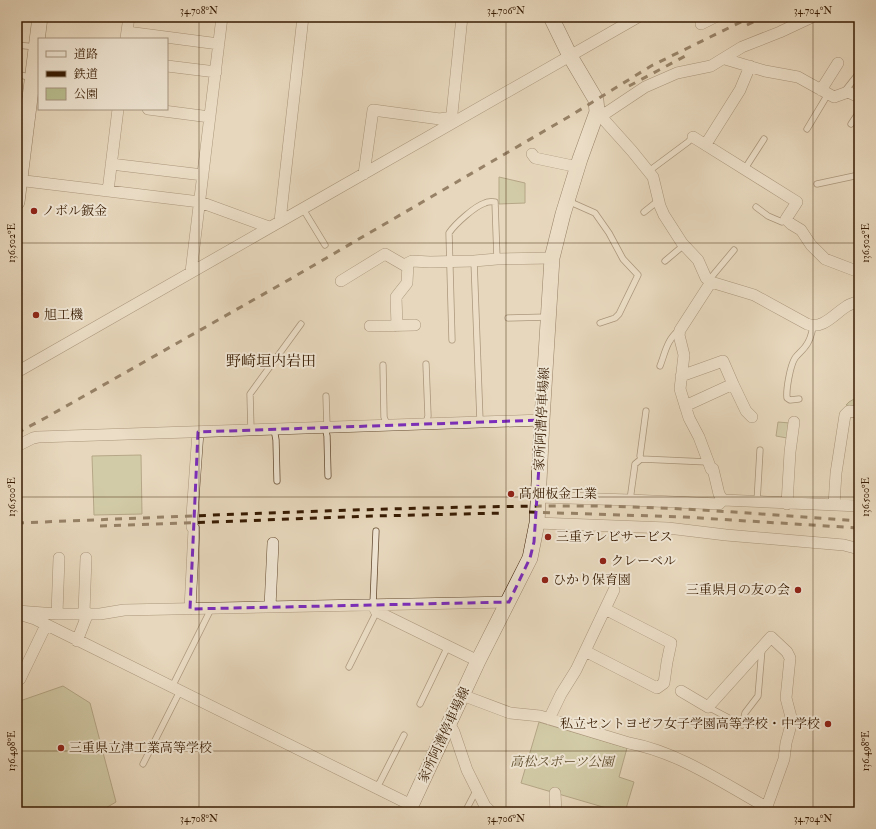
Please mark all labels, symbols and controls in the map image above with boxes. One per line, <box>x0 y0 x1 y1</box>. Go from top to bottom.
text: 34.708°N <box>180 5 218 17</box>
text: 34.706°N <box>487 5 525 17</box>
text: 34.704°N <box>794 5 832 17</box>
legend <box>38 38 168 110</box>
text: 道路 <box>74 47 98 62</box>
text: 鉄道 <box>73 67 98 82</box>
text: 公園 <box>74 87 98 102</box>
place label: ノボル鈑金 <box>42 203 107 219</box>
marker: ノボル鈑金 <box>29 206 39 216</box>
text: 136.502°E <box>6 223 18 263</box>
text: 136.502°E <box>860 223 872 263</box>
place label: 旭工機 <box>44 307 83 323</box>
marker: 旭工機 <box>31 310 41 320</box>
district label: 野崎垣内岩田 <box>226 352 316 371</box>
street label: 家所阿漕停車場線 <box>531 367 553 471</box>
text: 136.500°E <box>6 477 18 517</box>
text: 136.500°E <box>860 477 872 517</box>
place label: 髙畑板金工業 <box>519 486 597 502</box>
marker: 髙畑板金工業 <box>506 489 516 499</box>
place label: 三重テレビサービス <box>556 529 673 545</box>
marker: 三重テレビサービス <box>543 532 553 542</box>
place label: クレーベル <box>611 553 676 569</box>
marker: クレーベル <box>598 556 608 566</box>
place label: ひかり保育園 <box>553 572 631 588</box>
marker: ひかり保育園 <box>540 575 550 585</box>
place label: 三重県月の友の会 <box>686 582 790 598</box>
marker: 三重県月の友の会 <box>793 585 803 595</box>
street label: 家所阿漕停車場線 <box>415 684 473 786</box>
place label: 私立セントヨゼフ女子学園高等学校・中学校 <box>560 716 820 732</box>
marker: 私立セントヨゼフ女子学園高等学校・中学校 <box>823 719 833 729</box>
text: 136.498°E <box>6 731 18 771</box>
text: 136.498°E <box>860 731 872 771</box>
place label: 三重県立津工業高等学校 <box>69 740 212 756</box>
marker: 三重県立津工業高等学校 <box>56 743 66 753</box>
park label: 高松スポーツ公園 <box>510 754 616 770</box>
text: 34.708°N <box>180 813 218 825</box>
text: 34.706°N <box>487 813 525 825</box>
text: 34.704°N <box>794 813 832 825</box>

